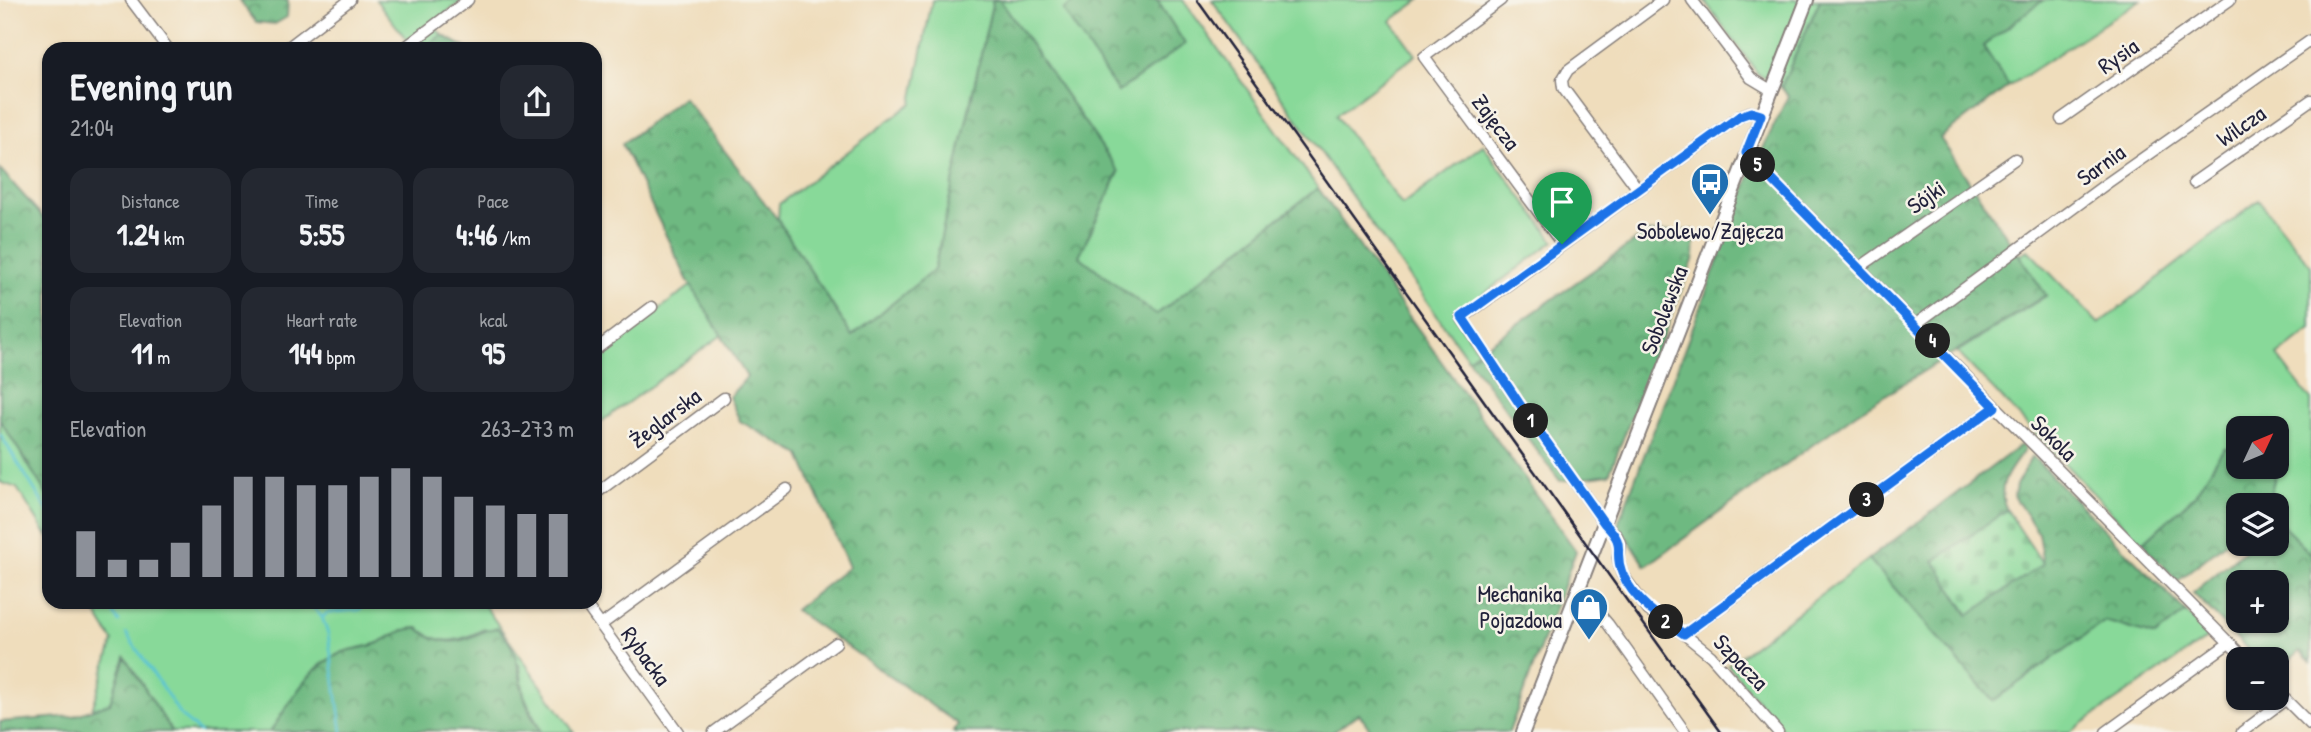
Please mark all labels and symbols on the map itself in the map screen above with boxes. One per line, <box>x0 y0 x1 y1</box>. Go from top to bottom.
street label: Rysia <box>2091 31 2144 81</box>
street label: Zajęcza <box>1465 87 1528 156</box>
street label: Wilcza <box>2210 98 2271 154</box>
street label: Sarnia <box>2070 136 2131 193</box>
pin: 5 <box>1740 148 1776 182</box>
bus stop icon: Sobolewo/Zajęcza <box>1689 161 1731 216</box>
pin <box>1532 172 1592 244</box>
street label: Sójki <box>1900 172 1951 221</box>
place label: Sobolewo/Zajęcza <box>1637 215 1783 246</box>
street label: Sobolewska <box>1633 261 1694 358</box>
pin: 4 <box>1916 324 1951 358</box>
street label: Żeglarska <box>622 380 707 455</box>
pin: 1 <box>1514 404 1548 438</box>
street label: Sokola <box>2024 408 2084 468</box>
north arrow <box>2226 416 2289 480</box>
pin: 3 <box>1850 482 1884 518</box>
place label: Mechanika Pojazdowa <box>1477 578 1562 635</box>
shop icon: Mechanika Pojazdowa <box>1568 586 1610 641</box>
pin: 2 <box>1648 604 1684 640</box>
street label: Rybacka <box>614 620 678 692</box>
street label: Szpacza <box>1707 627 1776 697</box>

